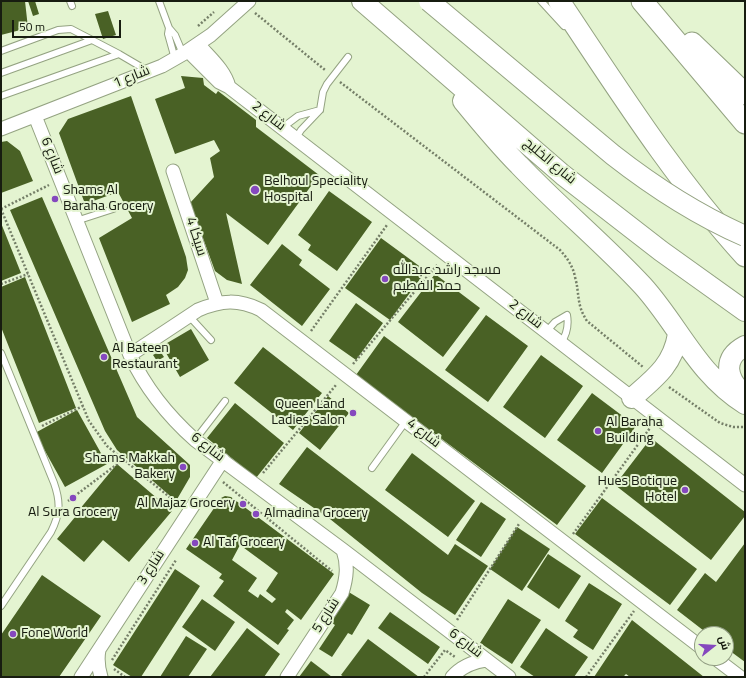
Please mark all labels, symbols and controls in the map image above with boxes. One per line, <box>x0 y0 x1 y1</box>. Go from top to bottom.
scale bar <box>14 12 123 38</box>
text: 50 m <box>19 15 45 38</box>
street label: شارع 1 <box>111 63 153 93</box>
street label: شارع 2 <box>248 99 288 135</box>
street label: شارع 6 <box>36 135 66 177</box>
street label: شارع الخليج <box>519 135 579 189</box>
place label: Belhoul Speciality Hospital <box>264 174 368 206</box>
place label: Shams Al Baraha Grocery <box>63 183 154 216</box>
marker: Belhoul Speciality Hospital <box>249 184 261 196</box>
marker: Shams Al Baraha Grocery <box>50 194 60 204</box>
street label: 4 سيكا <box>181 215 209 259</box>
place label: مسجد راشد عبدالله حمد الفطيم <box>393 263 501 296</box>
marker: مسجد راشد عبدالله حمد الفطيم <box>380 274 390 284</box>
street label: شارع 2 <box>505 297 545 333</box>
place label: Al Bateen Restaurant <box>112 341 178 374</box>
marker: Al Bateen Restaurant <box>99 352 109 362</box>
place label: Queen Land Ladies Salon <box>271 397 345 430</box>
marker: Queen Land Ladies Salon <box>348 408 358 418</box>
place label: Al Baraha Building <box>606 415 663 448</box>
street label: شارع 4 <box>403 416 443 452</box>
marker: Al Baraha Building <box>593 426 603 436</box>
street label: شارع 6 <box>187 430 227 466</box>
place label: Shams Makkah Bakery <box>85 451 175 484</box>
marker: Shams Makkah Bakery <box>178 462 188 472</box>
place label: Hues Botique Hotel <box>598 474 677 506</box>
marker: Hues Botique Hotel <box>680 485 690 495</box>
marker: Al Sura Grocery <box>68 493 78 503</box>
place label: Al Majaz Grocery <box>136 496 235 512</box>
marker: Al Majaz Grocery <box>238 499 248 509</box>
place label: Al Sura Grocery <box>28 505 118 521</box>
place label: Almadina Grocery <box>264 506 368 522</box>
marker: Almadina Grocery <box>251 509 261 519</box>
place label: Al Taf Grocery <box>203 535 285 551</box>
marker: Al Taf Grocery <box>190 538 200 548</box>
street label: شارع 3 <box>135 547 169 589</box>
street label: شارع 5 <box>310 595 344 637</box>
place label: Fone World <box>21 626 88 642</box>
street label: شارع 6 <box>445 626 485 662</box>
north arrow <box>694 626 734 666</box>
marker: Fone World <box>8 629 18 639</box>
text: ش <box>713 633 736 652</box>

